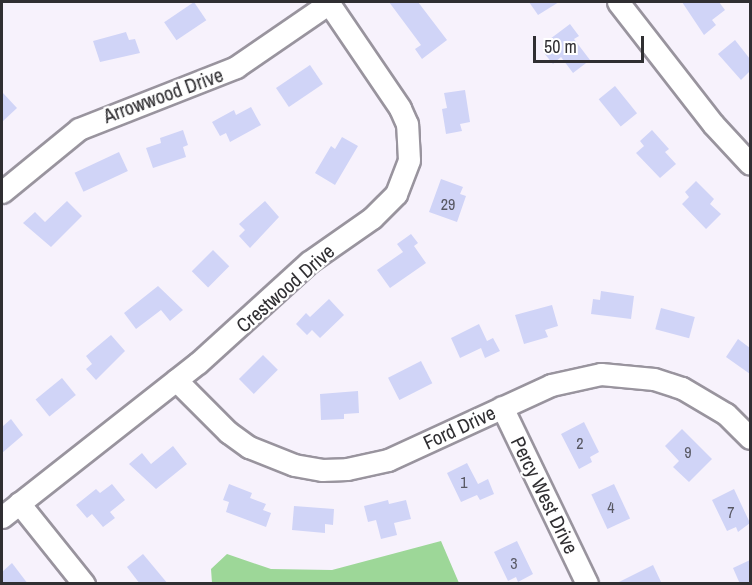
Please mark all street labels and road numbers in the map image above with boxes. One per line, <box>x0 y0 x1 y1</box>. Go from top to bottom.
street label: Arrowwood Drive <box>100 62 226 128</box>
street label: Crestwood Drive <box>231 239 339 337</box>
street label: Ford Drive <box>419 400 499 454</box>
street label: Percy West Drive <box>506 433 584 557</box>

